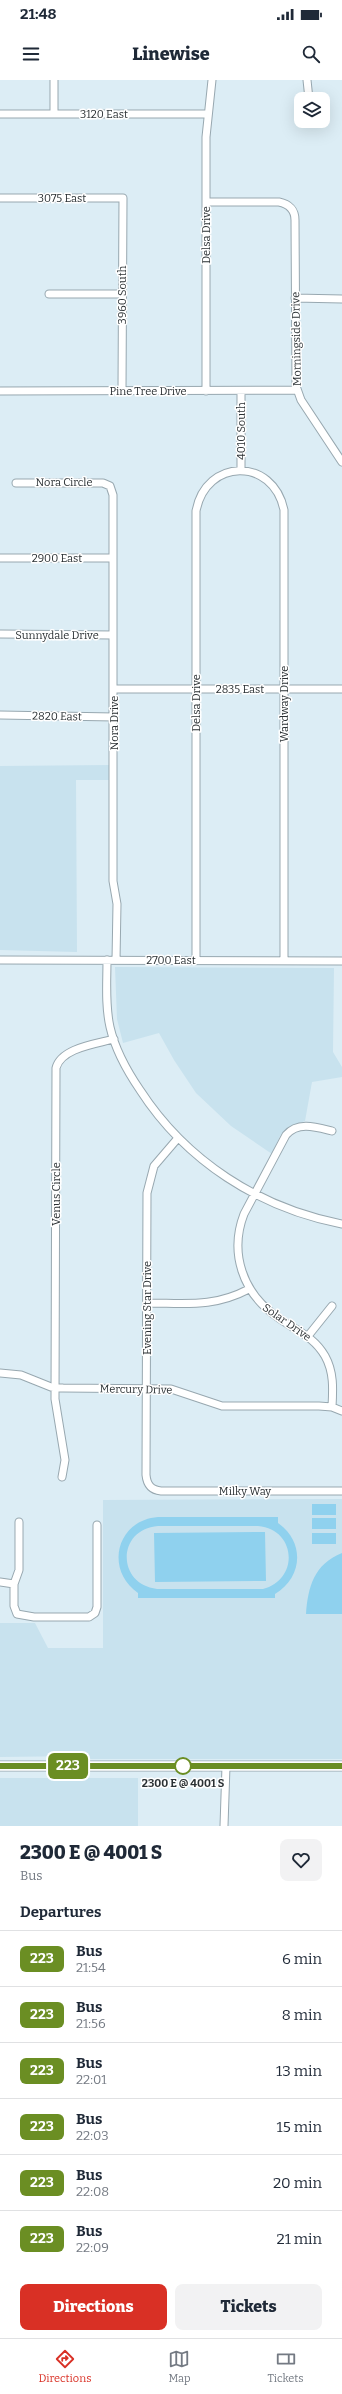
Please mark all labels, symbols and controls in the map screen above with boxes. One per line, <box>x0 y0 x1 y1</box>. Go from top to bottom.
text: 21:48 <box>20 5 57 23</box>
icon: menu <box>20 43 42 65</box>
text: Linewise <box>132 43 210 65</box>
icon: search <box>300 43 322 65</box>
map controls <box>294 92 330 128</box>
button: layers <box>294 92 330 128</box>
street label: 3120 East <box>80 108 128 121</box>
street label: 3075 East <box>38 192 86 205</box>
street label: Delsa Drive <box>200 206 213 264</box>
street label: 3960 South <box>116 265 129 324</box>
street label: Morningside Drive <box>289 292 304 386</box>
street label: Pine Tree Drive <box>109 385 187 398</box>
street label: 4010 South <box>235 402 248 460</box>
street label: Nora Circle <box>36 476 92 489</box>
street label: 2900 East <box>32 552 82 565</box>
street label: Sunnydale Drive <box>15 629 99 642</box>
street label: Wardway Drive <box>278 666 291 742</box>
street label: Delsa Drive <box>190 674 203 732</box>
street label: 2835 East <box>216 683 264 696</box>
street label: Nora Drive <box>108 696 121 750</box>
street label: 2820 East <box>32 710 82 723</box>
street label: 2700 East <box>146 954 196 967</box>
street label: Venus Circle <box>50 1162 63 1226</box>
street label: Evening Star Drive <box>141 1261 154 1355</box>
street label: Solar Drive <box>260 1301 313 1344</box>
street label: Mercury Drive <box>100 1382 172 1397</box>
street label: Milky Way <box>219 1485 271 1498</box>
line badge: 223 <box>45 1753 91 1779</box>
text: 223 <box>56 1757 80 1774</box>
marker: 2300 E @ 4001 S <box>174 1757 192 1775</box>
place label: 2300 E @ 4001 S <box>142 1777 225 1790</box>
button: heart <box>280 1839 322 1881</box>
text: 2300 E @ 4001 S <box>20 1841 162 1864</box>
text: Bus <box>20 1868 42 1883</box>
text: Departures <box>20 1903 101 1921</box>
text: Bus <box>76 1942 102 1960</box>
text: 223 <box>30 1950 54 1967</box>
text: 6 min <box>282 1950 322 1968</box>
text: 21:54 <box>76 1960 106 1975</box>
text: Bus <box>76 1998 102 2016</box>
text: 223 <box>30 2006 54 2023</box>
text: 8 min <box>282 2006 322 2024</box>
text: 21:56 <box>76 2016 106 2031</box>
text: Bus <box>76 2054 102 2072</box>
text: 223 <box>30 2062 54 2079</box>
text: 13 min <box>276 2062 322 2080</box>
text: 22:01 <box>76 2072 106 2087</box>
text: Bus <box>76 2110 102 2128</box>
text: 223 <box>30 2118 54 2135</box>
text: 15 min <box>277 2118 322 2136</box>
text: 22:03 <box>76 2128 109 2143</box>
text: Bus <box>76 2166 102 2184</box>
text: 223 <box>30 2174 54 2191</box>
text: 20 min <box>273 2174 322 2192</box>
text: 22:08 <box>76 2184 109 2199</box>
text: Bus <box>76 2222 102 2240</box>
text: 223 <box>30 2230 54 2247</box>
text: 21 min <box>276 2230 322 2248</box>
text: 22:09 <box>76 2240 109 2255</box>
button: Directions <box>20 2284 167 2330</box>
button: Tickets <box>175 2284 322 2330</box>
tab: Directions <box>38 2348 91 2385</box>
tab: Map <box>168 2348 191 2385</box>
tab: Tickets <box>268 2348 303 2385</box>

